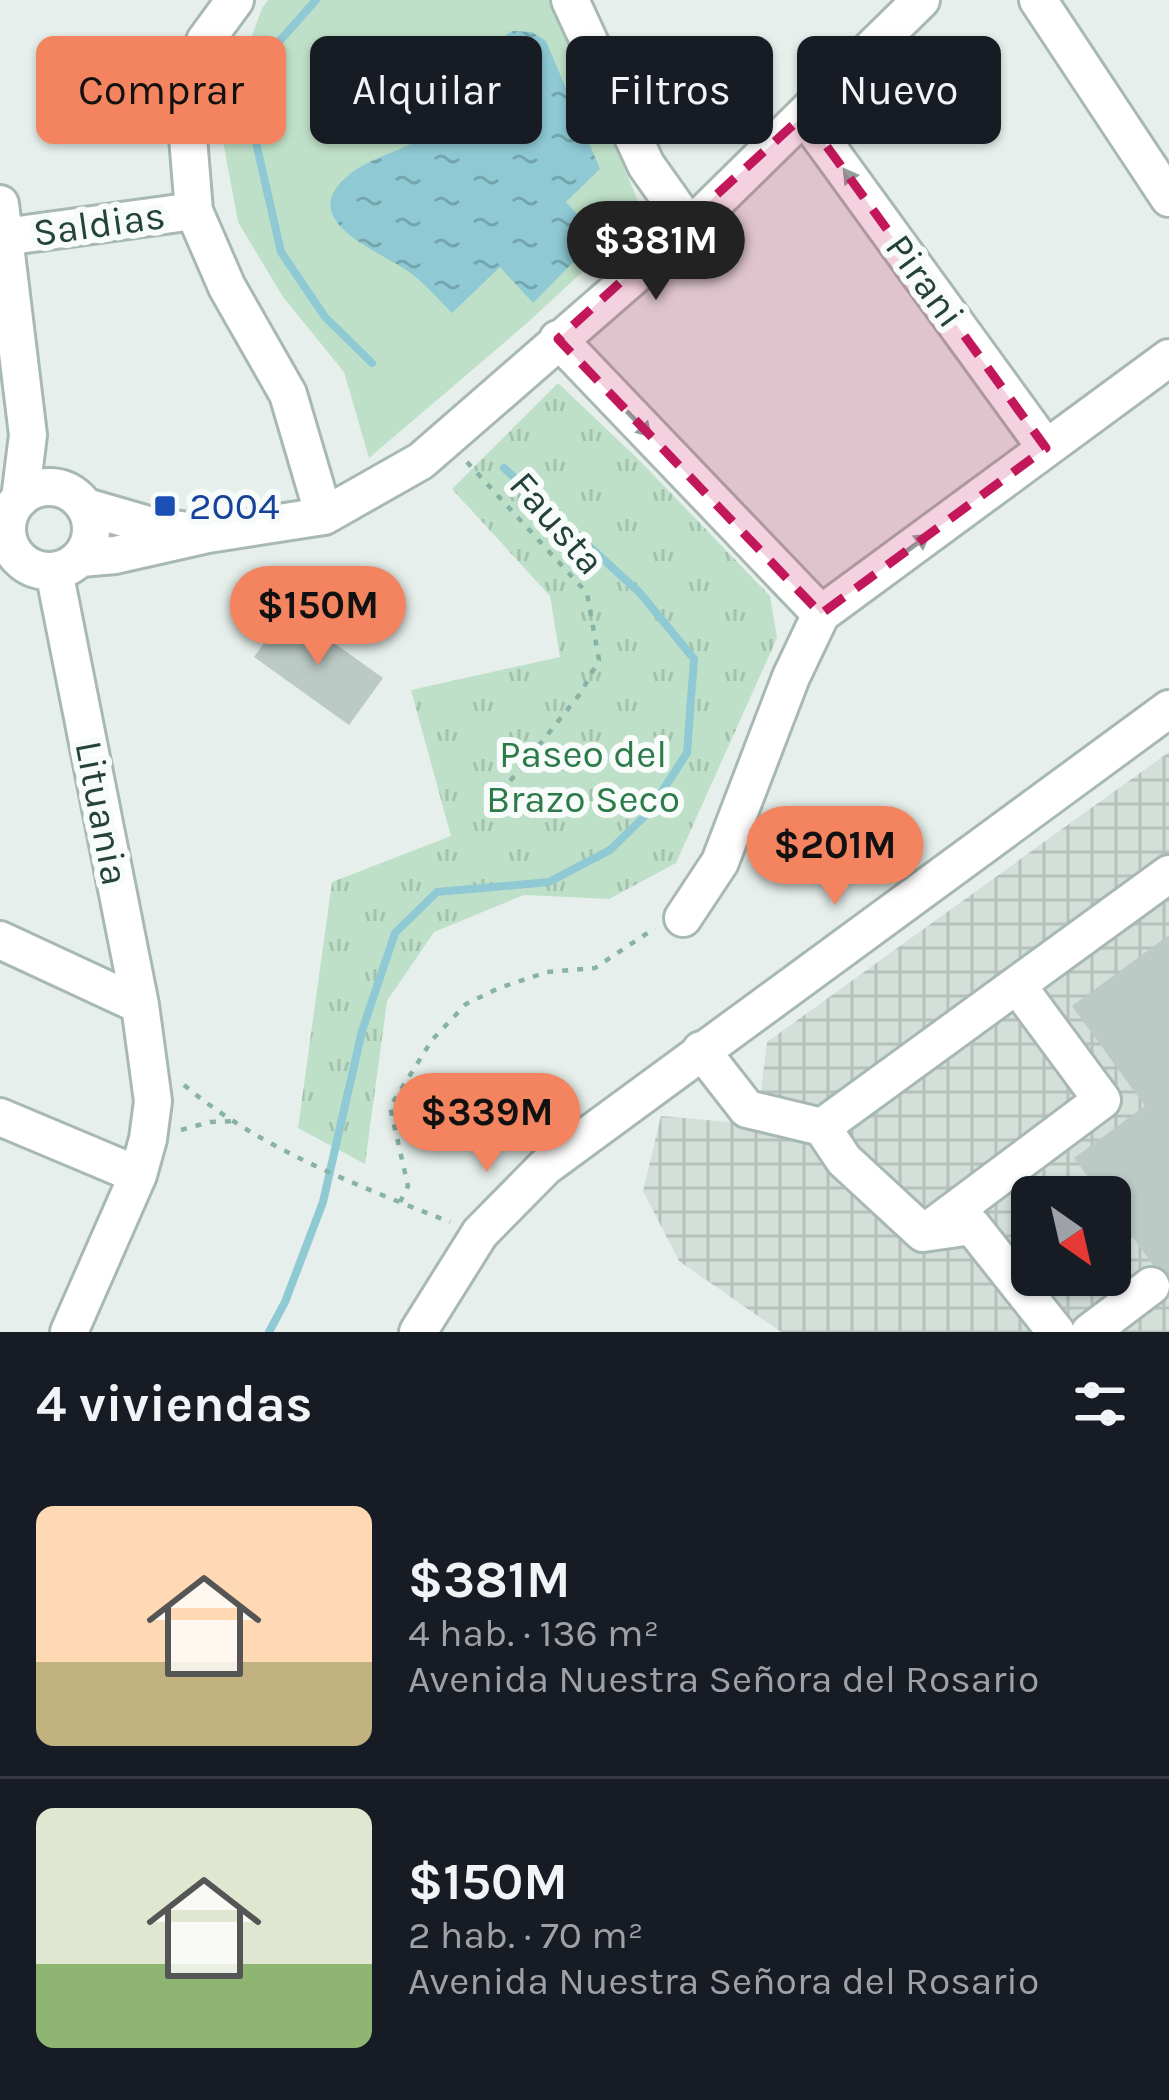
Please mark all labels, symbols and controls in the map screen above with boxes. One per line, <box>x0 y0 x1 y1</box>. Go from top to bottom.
chip: Comprar <box>36 36 286 144</box>
chip: Alquilar <box>310 36 542 144</box>
chip: Filtros <box>566 36 773 144</box>
chip: Nuevo <box>797 36 1001 144</box>
one-way arrow <box>843 167 866 199</box>
street label: Saldias <box>30 192 168 256</box>
pin: $381M <box>572 201 740 303</box>
text: $381M <box>594 217 718 263</box>
street label: Pirani <box>876 225 974 337</box>
one-way arrow <box>625 409 653 438</box>
street label: Fausta <box>500 462 614 584</box>
place label: 2004 <box>189 483 280 529</box>
marker: 2004 <box>152 493 178 519</box>
one-way arrow <box>899 534 931 557</box>
pin: $150M <box>234 566 402 668</box>
text: $150M <box>257 582 379 628</box>
park label: Paseo del Brazo Seco <box>486 731 680 822</box>
street label: Lituania <box>65 737 139 889</box>
pin: $201M <box>751 806 919 908</box>
text: $201M <box>773 822 897 868</box>
pin: $339M <box>403 1073 571 1175</box>
text: $339M <box>420 1089 554 1135</box>
north arrow <box>1011 1176 1131 1296</box>
map controls <box>1011 1176 1131 1296</box>
icon: filters <box>1067 1371 1133 1437</box>
text: 4 viviendas <box>36 1374 313 1434</box>
text: $381M <box>408 1550 571 1610</box>
icon: home <box>132 1554 276 1698</box>
text: 4 hab. · 136 m² <box>408 1610 659 1656</box>
text: Avenida Nuestra Señora del Rosario <box>408 1656 1039 1702</box>
text: $150M <box>408 1852 568 1912</box>
icon: home <box>132 1856 276 2000</box>
text: 2 hab. · 70 m² <box>408 1912 643 1958</box>
text: Avenida Nuestra Señora del Rosario <box>408 1958 1039 2004</box>

